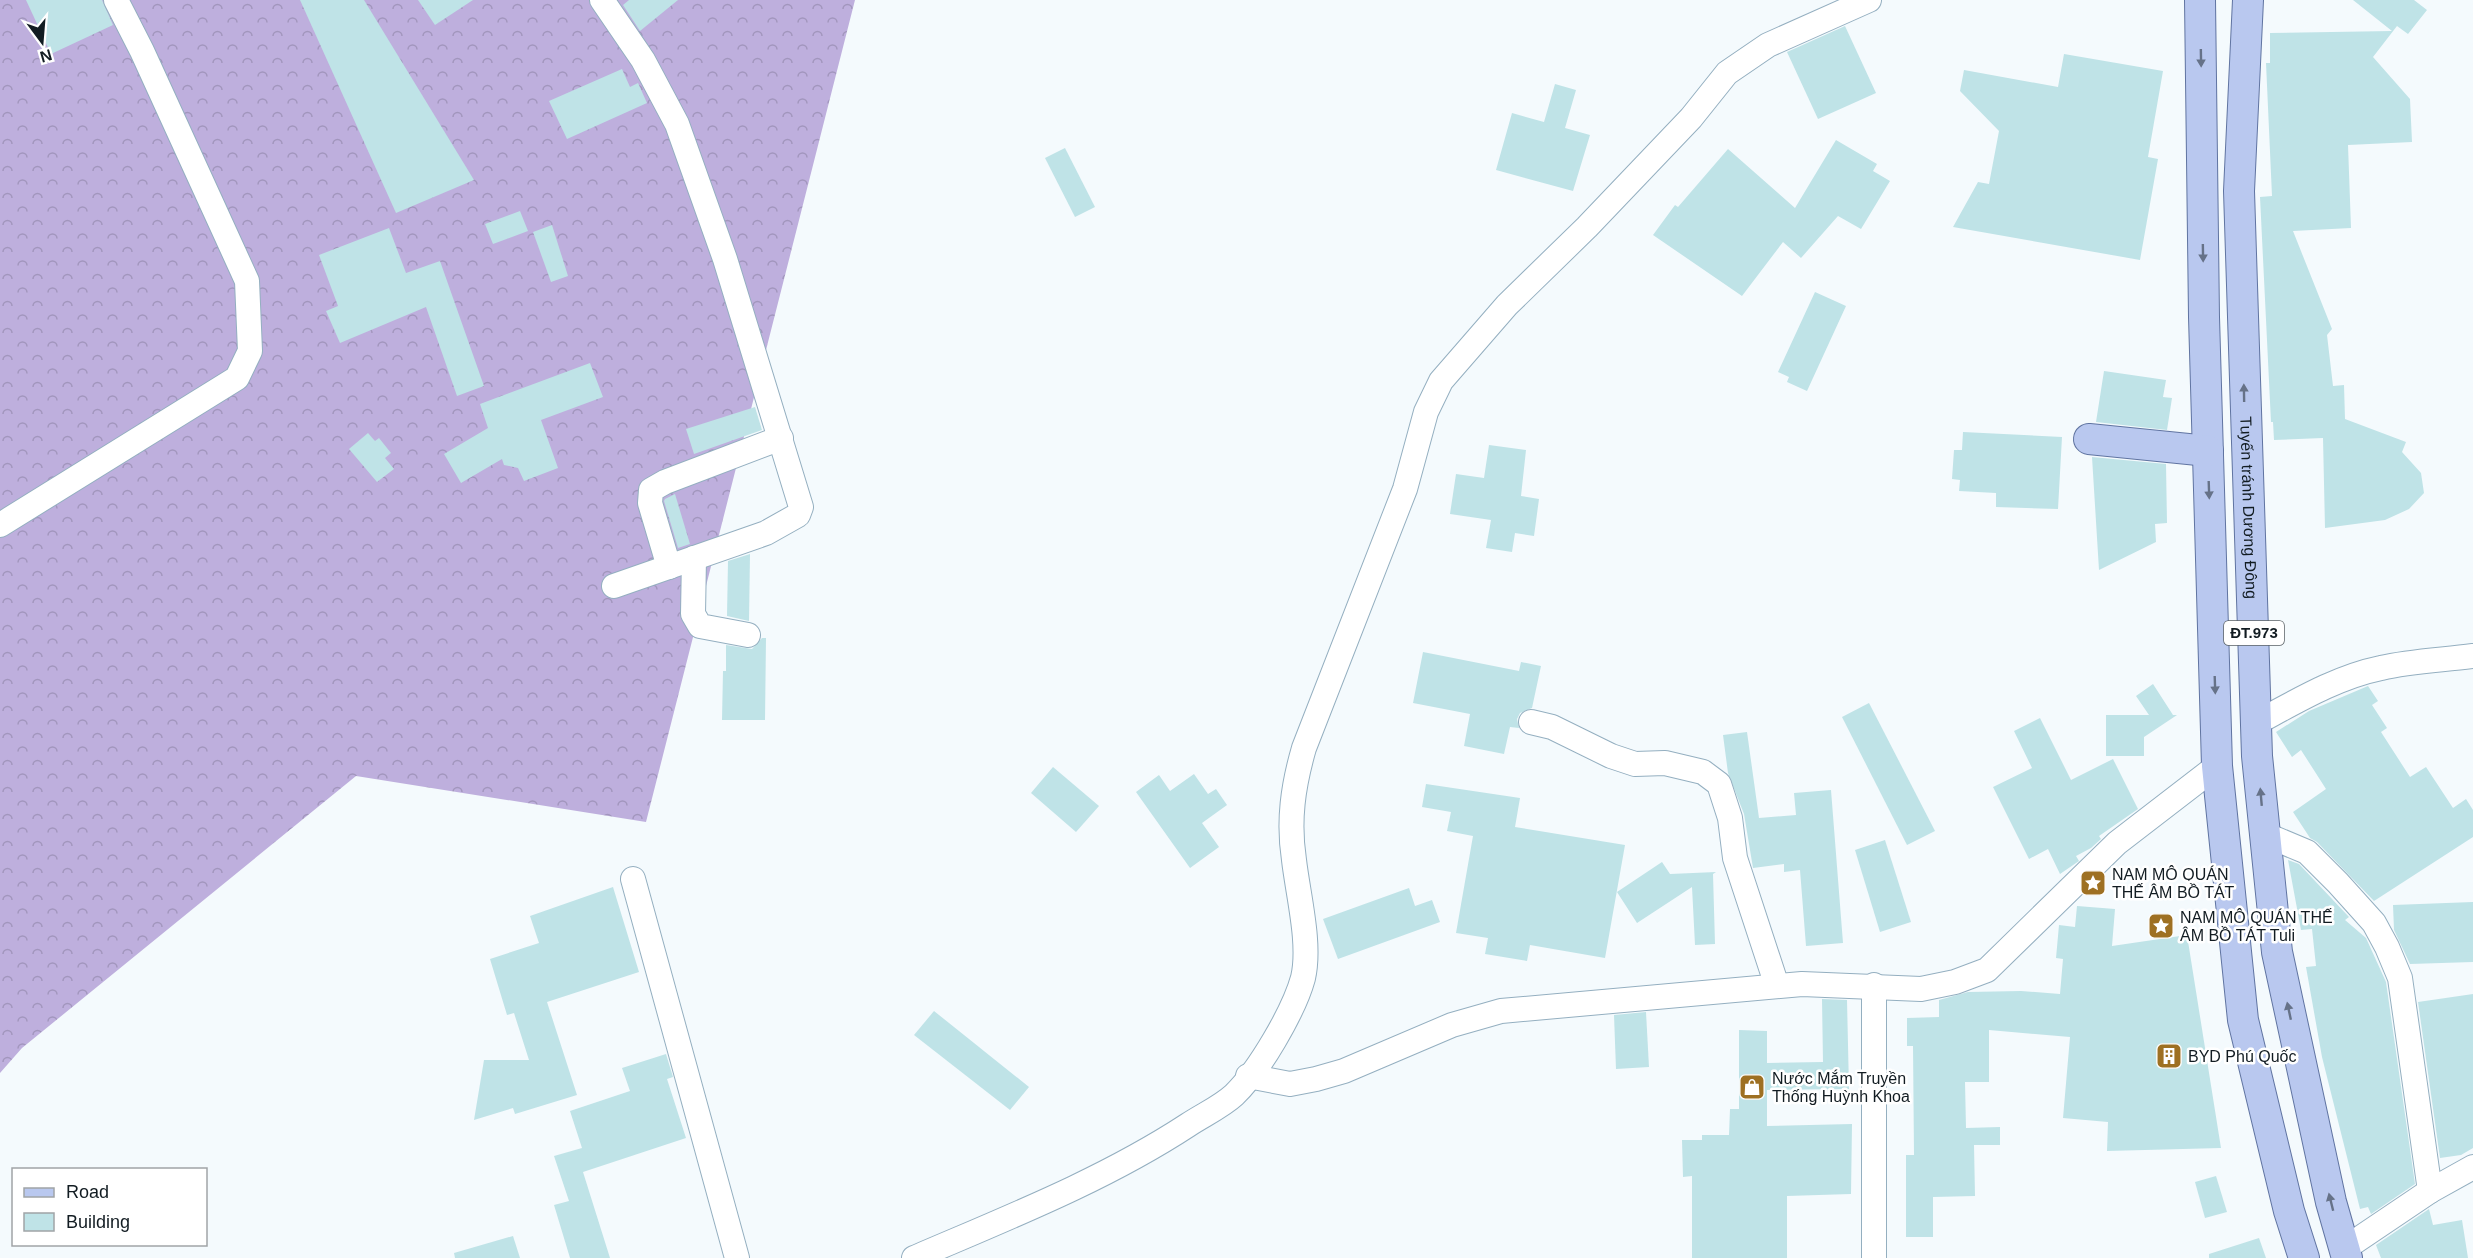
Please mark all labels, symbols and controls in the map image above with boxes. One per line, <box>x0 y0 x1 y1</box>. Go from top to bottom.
north arrow <box>12 12 72 72</box>
text: N <box>38 46 54 66</box>
one-way arrow <box>2196 49 2206 68</box>
one-way arrow <box>2199 244 2208 263</box>
one-way arrow <box>2239 383 2249 402</box>
street label: Tuyến tránh Dương Đông <box>2237 416 2260 599</box>
one-way arrow <box>2205 481 2214 500</box>
road number: ĐT.973 <box>2224 621 2284 645</box>
one-way arrow <box>2210 676 2220 695</box>
one-way arrow <box>2256 788 2266 807</box>
place label: NAM MÔ QUÁN THẾ ÂM BỒ TÁT <box>2112 865 2235 901</box>
place icon: NAM MÔ QUÁN THẾ ÂM BỒ TÁT <box>2078 868 2108 898</box>
place label: NAM MÔ QUÁN THẾ ÂM BỒ TÁT Tuli <box>2180 908 2333 944</box>
place icon: NAM MÔ QUÁN THẾ ÂM BỒ TÁT Tuli <box>2146 911 2176 941</box>
one-way arrow <box>2284 1002 2293 1021</box>
building icon: BYD Phú Quốc <box>2154 1041 2184 1071</box>
place label: BYD Phú Quốc <box>2188 1048 2297 1065</box>
place label: Nước Mắm Truyền Thống Huỳnh Khoa <box>1772 1069 1910 1105</box>
shop icon: Nước Mắm Truyền Thống Huỳnh Khoa <box>1737 1072 1767 1102</box>
legend <box>12 1168 207 1246</box>
text: Road <box>66 1182 109 1202</box>
one-way arrow <box>2326 1193 2336 1211</box>
text: Building <box>66 1212 130 1232</box>

